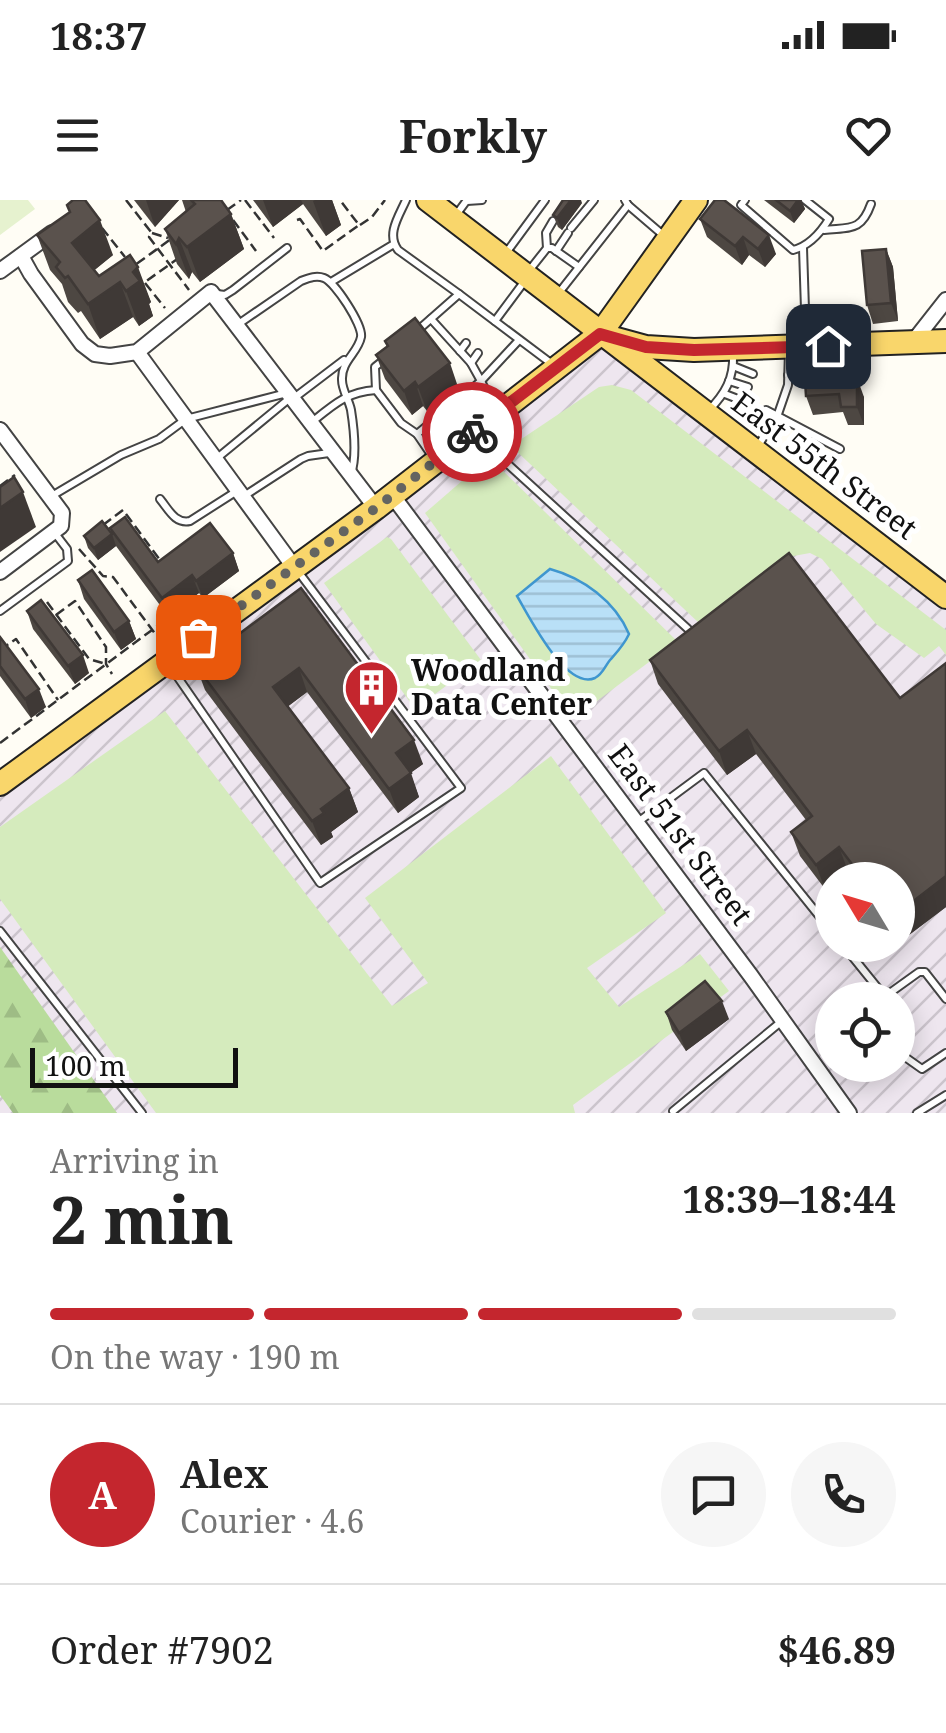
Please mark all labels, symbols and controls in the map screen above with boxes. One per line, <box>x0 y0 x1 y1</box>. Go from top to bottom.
text: 18:37 <box>50 9 147 61</box>
text: Forkly <box>399 105 547 166</box>
icon: menu <box>50 108 105 163</box>
icon: heart <box>841 108 896 163</box>
pin <box>786 304 871 389</box>
icon: home <box>801 319 856 374</box>
courier <box>422 382 522 482</box>
street label: East 55th Street <box>724 382 926 548</box>
icon: bike <box>445 405 500 460</box>
pin <box>156 595 241 680</box>
icon: bag <box>171 610 226 665</box>
place label: Woodland Data Center <box>411 649 593 724</box>
building icon: Woodland Data Center <box>342 658 402 737</box>
street label: East 51st Street <box>600 735 763 933</box>
north arrow <box>815 862 915 962</box>
map controls <box>815 862 915 1082</box>
button: locate <box>815 982 915 1082</box>
scale bar <box>30 1043 238 1088</box>
text: 100 m <box>45 1046 126 1084</box>
text: Arriving in <box>50 1139 219 1182</box>
text: 18:39–18:44 <box>682 1172 896 1224</box>
text: 2 min <box>50 1175 234 1263</box>
text: On the way · 190 m <box>50 1335 340 1378</box>
button: chat <box>661 1442 766 1547</box>
button: phone <box>791 1442 896 1547</box>
text: Alex <box>180 1447 268 1499</box>
text: A <box>88 1468 117 1520</box>
text: Courier · 4.6 <box>180 1499 364 1542</box>
text: Order #7902 <box>50 1623 274 1675</box>
text: $46.89 <box>777 1623 896 1675</box>

